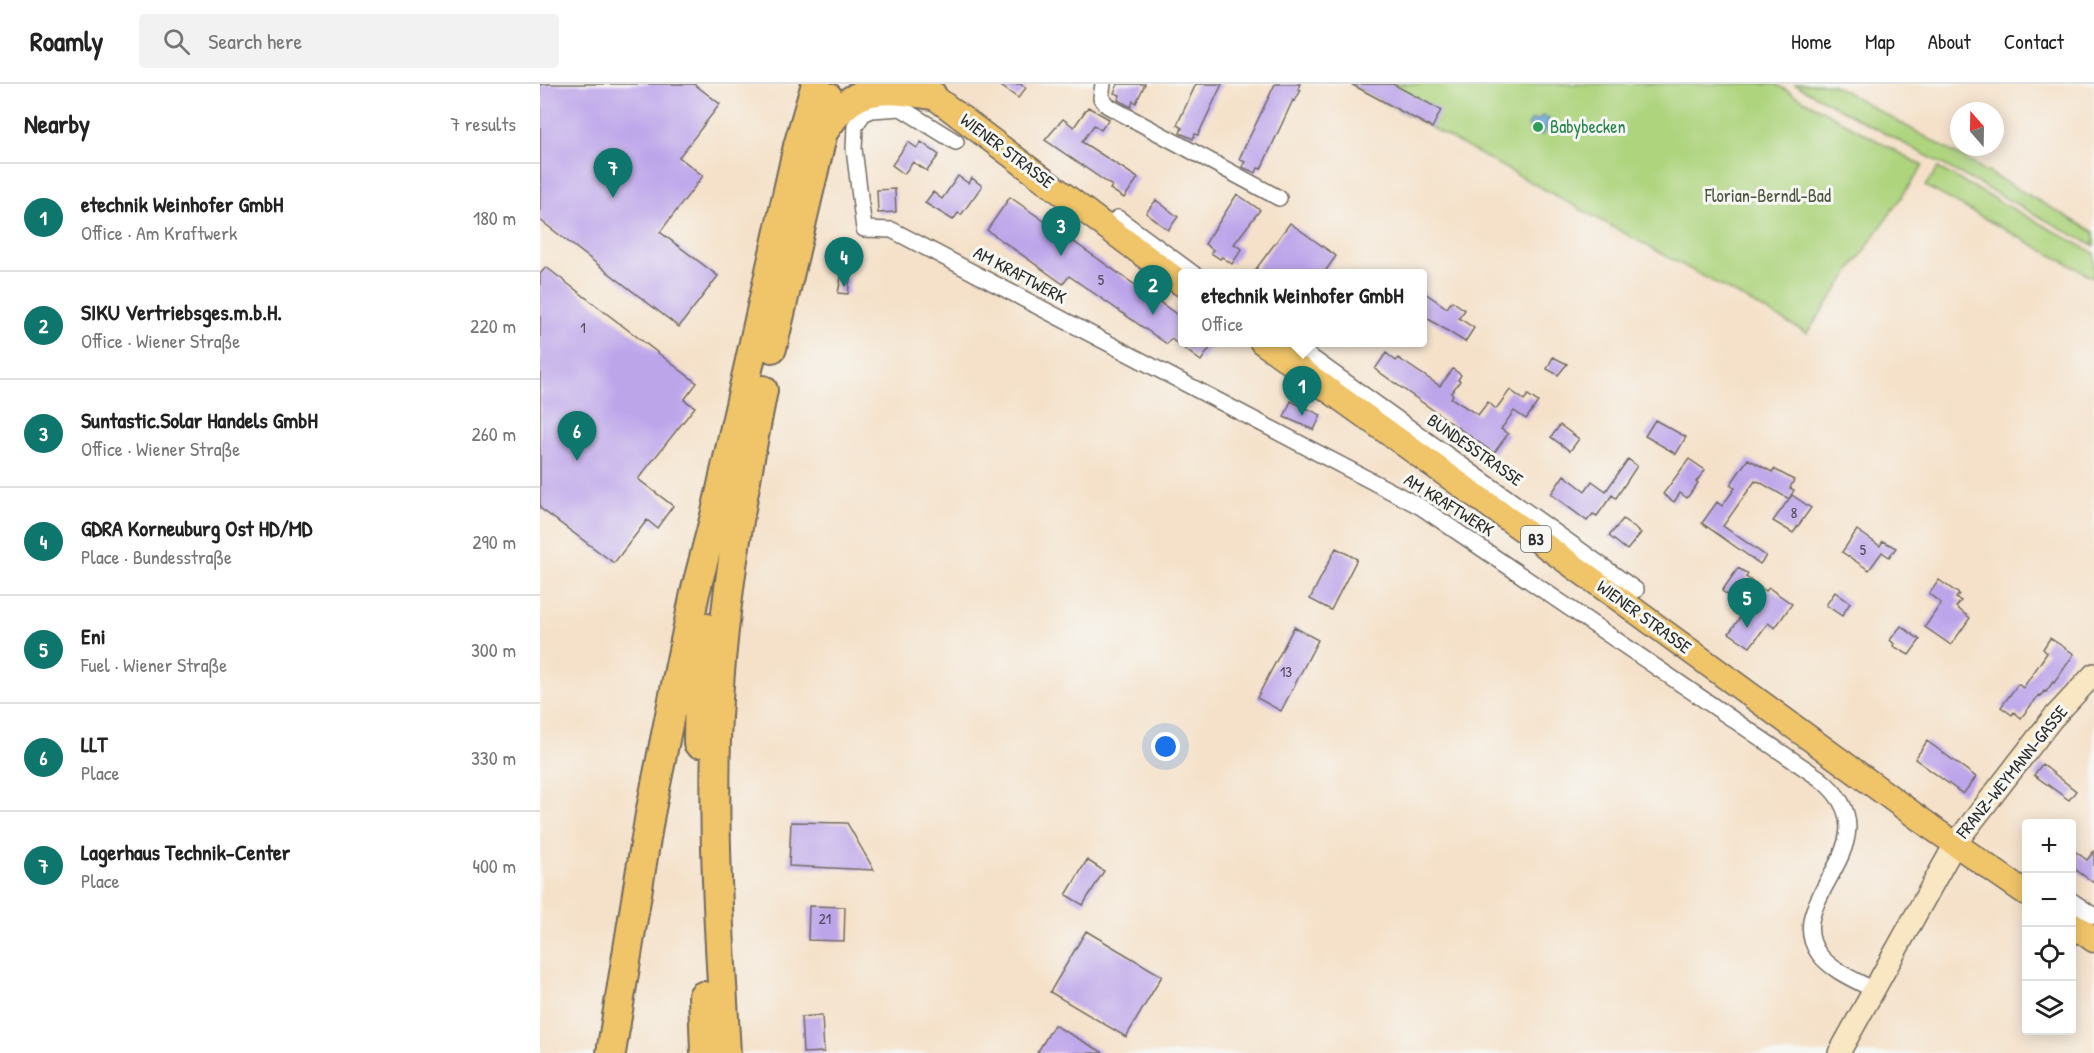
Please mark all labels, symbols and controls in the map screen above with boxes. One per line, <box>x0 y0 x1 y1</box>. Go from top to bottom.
search box <box>139 14 559 68</box>
text: Roamly <box>30 22 103 60</box>
icon: search <box>160 25 193 58</box>
text: Search here <box>208 26 302 56</box>
text: Home <box>1791 27 1832 56</box>
text: Map <box>1865 27 1895 56</box>
text: About <box>1928 27 1971 56</box>
text: Contact <box>2004 27 2064 56</box>
north arrow <box>1950 102 2004 156</box>
text: Nearby <box>24 106 90 141</box>
street label: WIENER STRASSE <box>955 107 1059 194</box>
text: 7 results <box>450 110 516 137</box>
place label: Babybecken <box>1550 114 1626 139</box>
marker: Babybecken <box>1531 120 1545 134</box>
pin: 7 <box>594 148 632 198</box>
park label: Florian-Berndl-Bad <box>1704 183 1831 208</box>
text: etechnik Weinhofer GmbH <box>81 189 283 219</box>
text: 1 <box>40 204 47 231</box>
text: 180 m <box>473 204 516 231</box>
pin: 3 <box>1042 206 1080 256</box>
text: Office · Am Kraftwerk <box>81 219 237 246</box>
pin: 4 <box>824 238 864 287</box>
street label: AM KRAFTWERK <box>969 240 1072 310</box>
pin: 2 <box>1134 266 1172 315</box>
house number: 5 <box>1098 269 1105 290</box>
popup <box>1178 269 1427 347</box>
text: etechnik Weinhofer GmbH <box>1201 280 1404 310</box>
text: SIKU Vertriebsges.m.b.H. <box>81 297 282 327</box>
text: Office <box>1201 310 1243 337</box>
text: 2 <box>39 312 48 339</box>
text: 220 m <box>470 312 516 339</box>
house number: 1 <box>580 317 586 338</box>
text: Office · Wiener Straße <box>81 327 240 354</box>
pin: 1 <box>1282 366 1322 416</box>
text: Suntastic.Solar Handels GmbH <box>81 405 318 435</box>
street label: BUNDESSTRASSE <box>1422 407 1528 492</box>
pin: 6 <box>558 412 597 461</box>
text: 3 <box>39 420 48 447</box>
text: 260 m <box>472 420 516 447</box>
text: Office · Wiener Straße <box>81 435 240 462</box>
street label: AM KRAFTWERK <box>1399 467 1500 542</box>
house number: 8 <box>1791 502 1797 523</box>
text: GDRA Korneuburg Ost HD/MD <box>81 513 312 543</box>
road number: B3 <box>1521 526 1551 552</box>
text: 4 <box>40 528 47 555</box>
text: 290 m <box>472 528 516 555</box>
house number: 5 <box>1860 539 1867 560</box>
text: Place · Bundesstraße <box>81 543 232 570</box>
street label: WIENER STRASSE <box>1592 574 1697 659</box>
pin: 5 <box>1728 578 1766 628</box>
text: Eni <box>81 621 106 651</box>
text: 5 <box>39 636 48 663</box>
text: 300 m <box>471 636 516 663</box>
text: Fuel · Wiener Straße <box>81 651 227 678</box>
house number: 13 <box>1280 661 1292 682</box>
street label: FRANZ-WEYMANN-GASSE <box>1950 700 2073 844</box>
text: LLT <box>81 729 108 759</box>
your location <box>1151 732 1180 761</box>
text: 6 <box>40 744 47 771</box>
text: 330 m <box>471 744 516 771</box>
text: Place <box>81 759 120 786</box>
map controls <box>2022 819 2076 1035</box>
button: + <box>2022 819 2076 873</box>
text: Lagerhaus Technik-Center <box>81 837 290 867</box>
text: 7 <box>39 852 48 879</box>
text: 400 m <box>472 852 516 879</box>
text: Place <box>81 867 120 894</box>
button: − <box>2022 873 2076 927</box>
house number: 21 <box>819 908 831 929</box>
button: locate <box>2022 927 2076 981</box>
button: layers <box>2022 981 2076 1035</box>

